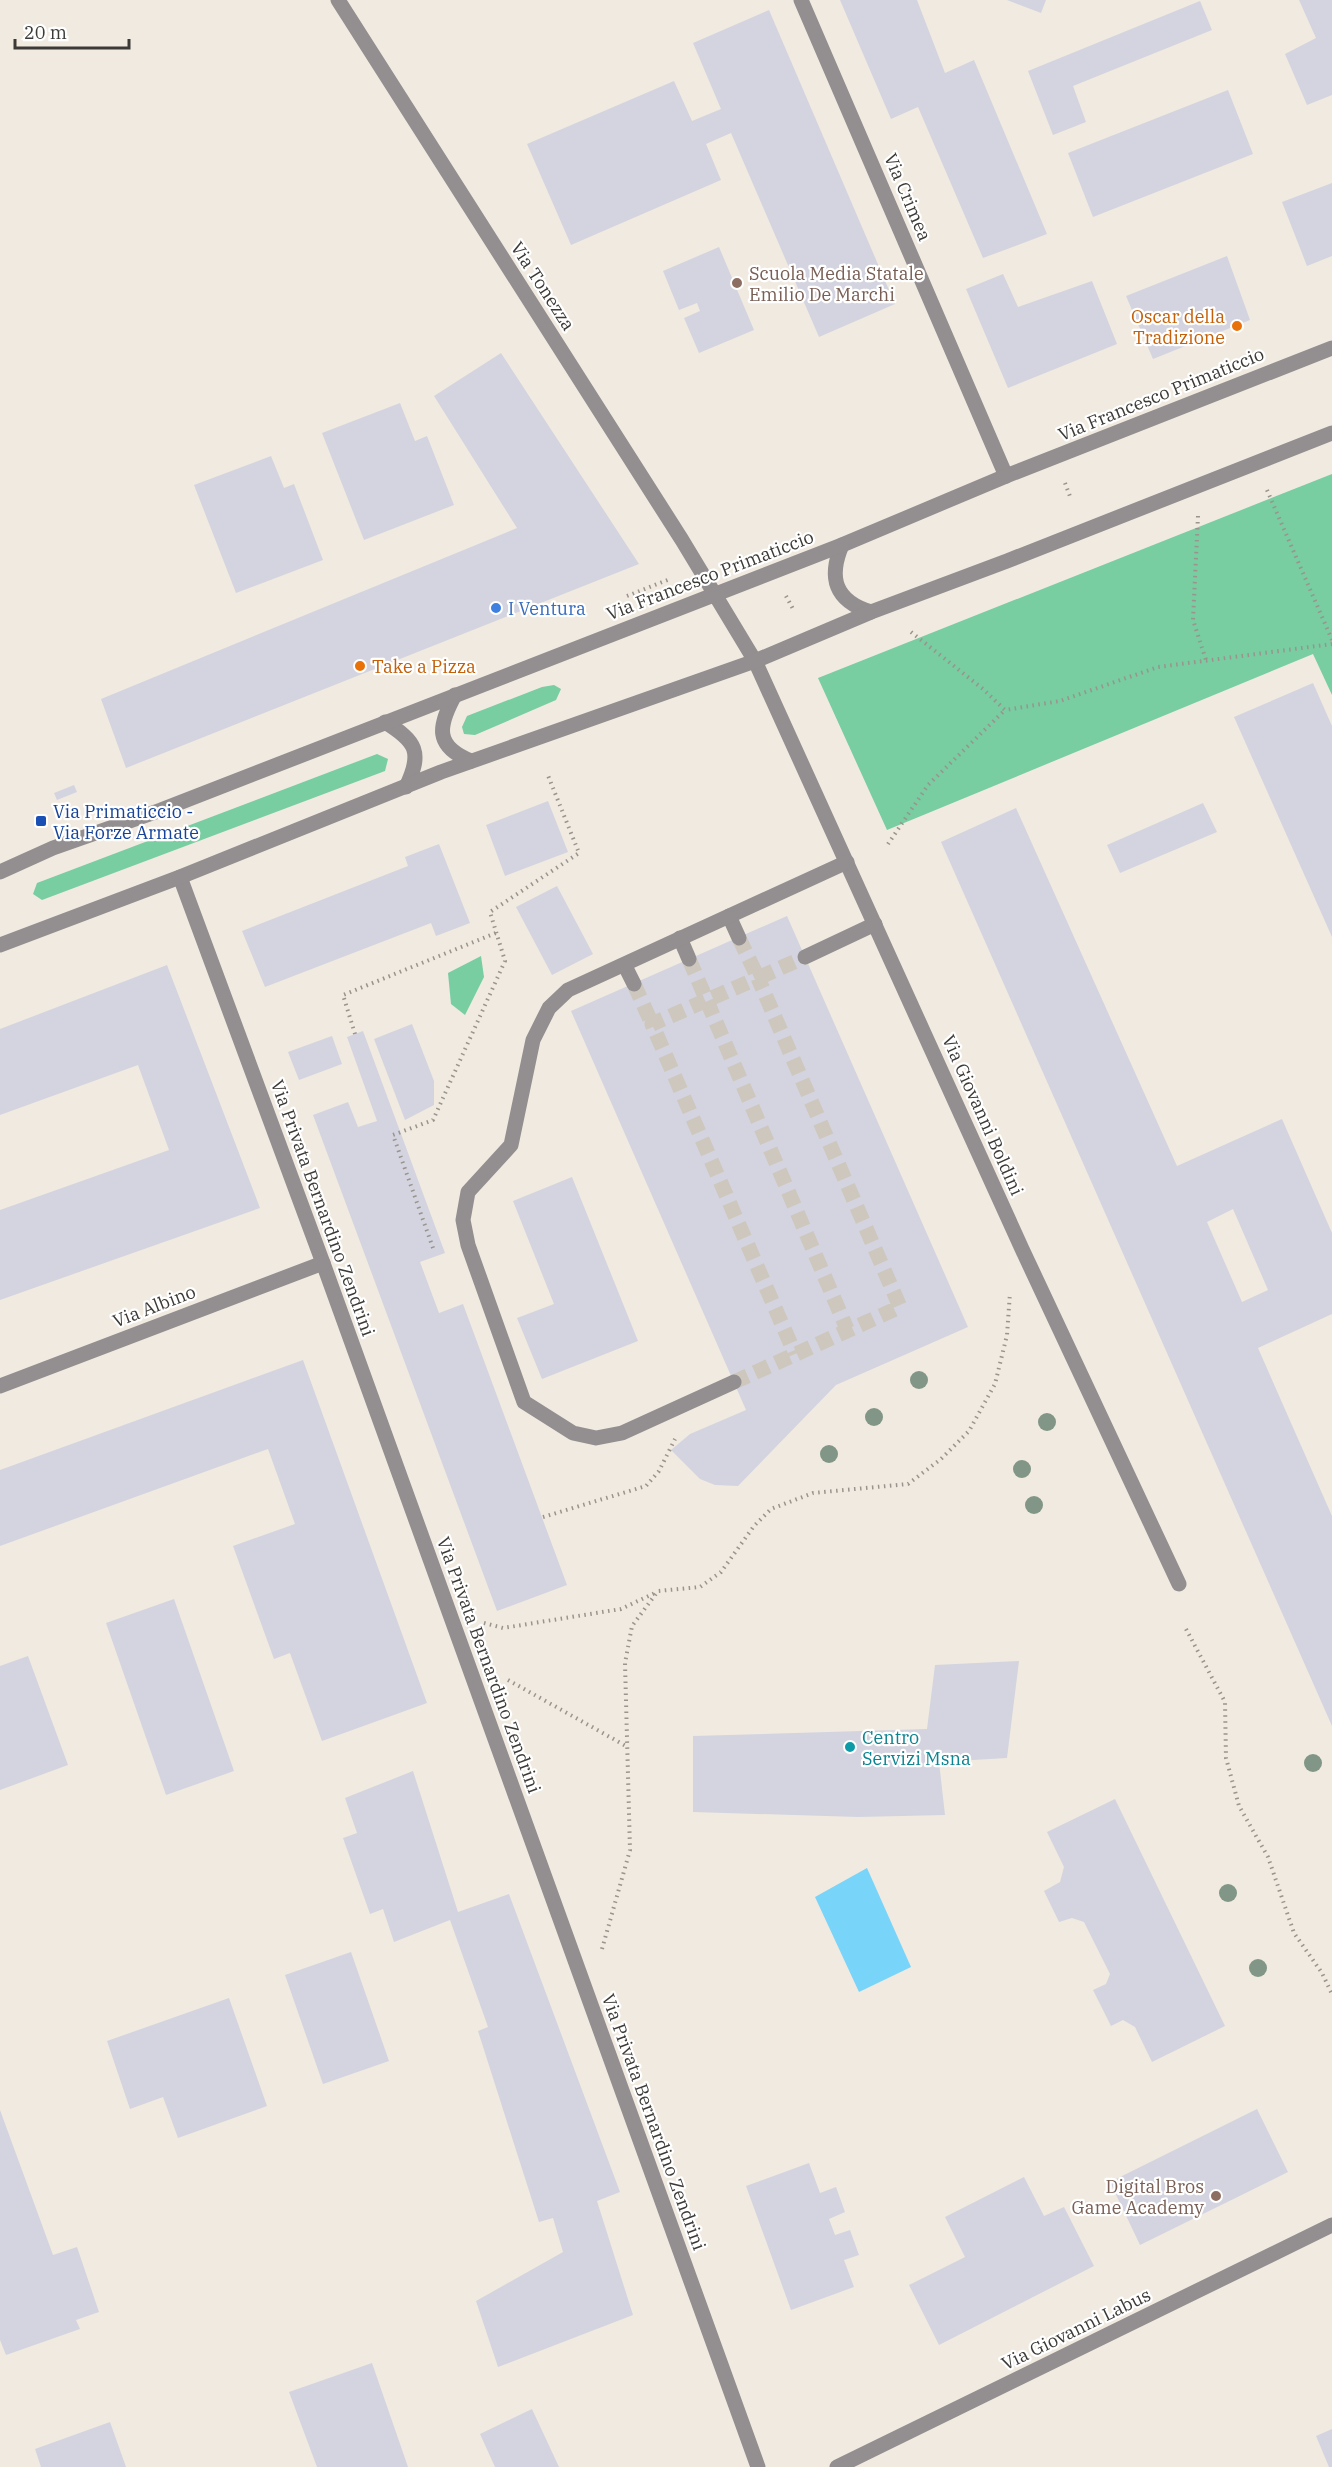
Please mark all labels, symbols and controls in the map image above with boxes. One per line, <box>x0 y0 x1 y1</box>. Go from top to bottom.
scale bar <box>15 12 129 50</box>
text: 20 m <box>24 21 67 44</box>
street label: Via Crimea <box>879 150 937 245</box>
street label: Via Tonezza <box>506 237 580 335</box>
place label: Scuola Media Statale Emilio De Marchi <box>749 262 924 306</box>
marker: Scuola Media Statale Emilio De Marchi <box>730 276 744 290</box>
place label: Oscar della Tradizione <box>1131 305 1225 349</box>
marker: Oscar della Tradizione <box>1230 319 1244 333</box>
street label: Via Francesco Primaticcio <box>1055 342 1267 446</box>
street label: Via Francesco Primaticcio <box>603 525 817 625</box>
place label: I Ventura <box>508 597 586 620</box>
marker: I Ventura <box>489 601 503 615</box>
place label: Take a Pizza <box>372 655 476 678</box>
marker: Take a Pizza <box>353 659 367 673</box>
place label: Via Primaticcio - Via Forze Armate <box>53 800 199 844</box>
marker: Via Primaticcio - Via Forze Armate <box>34 814 48 828</box>
street label: Via Giovanni Boldini <box>937 1031 1029 1199</box>
street label: Via Privata Bernardino Zendrini <box>266 1077 380 1340</box>
street label: Via Albino <box>109 1280 199 1332</box>
street label: Via Privata Bernardino Zendrini <box>432 1534 546 1797</box>
place label: Centro Servizi Msna <box>862 1726 971 1770</box>
marker: Centro Servizi Msna <box>843 1740 857 1754</box>
street label: Via Privata Bernardino Zendrini <box>597 1991 711 2254</box>
place label: Digital Bros Game Academy <box>1072 2175 1204 2219</box>
marker: Digital Bros Game Academy <box>1209 2189 1223 2203</box>
street label: Via Giovanni Labus <box>998 2283 1154 2375</box>

